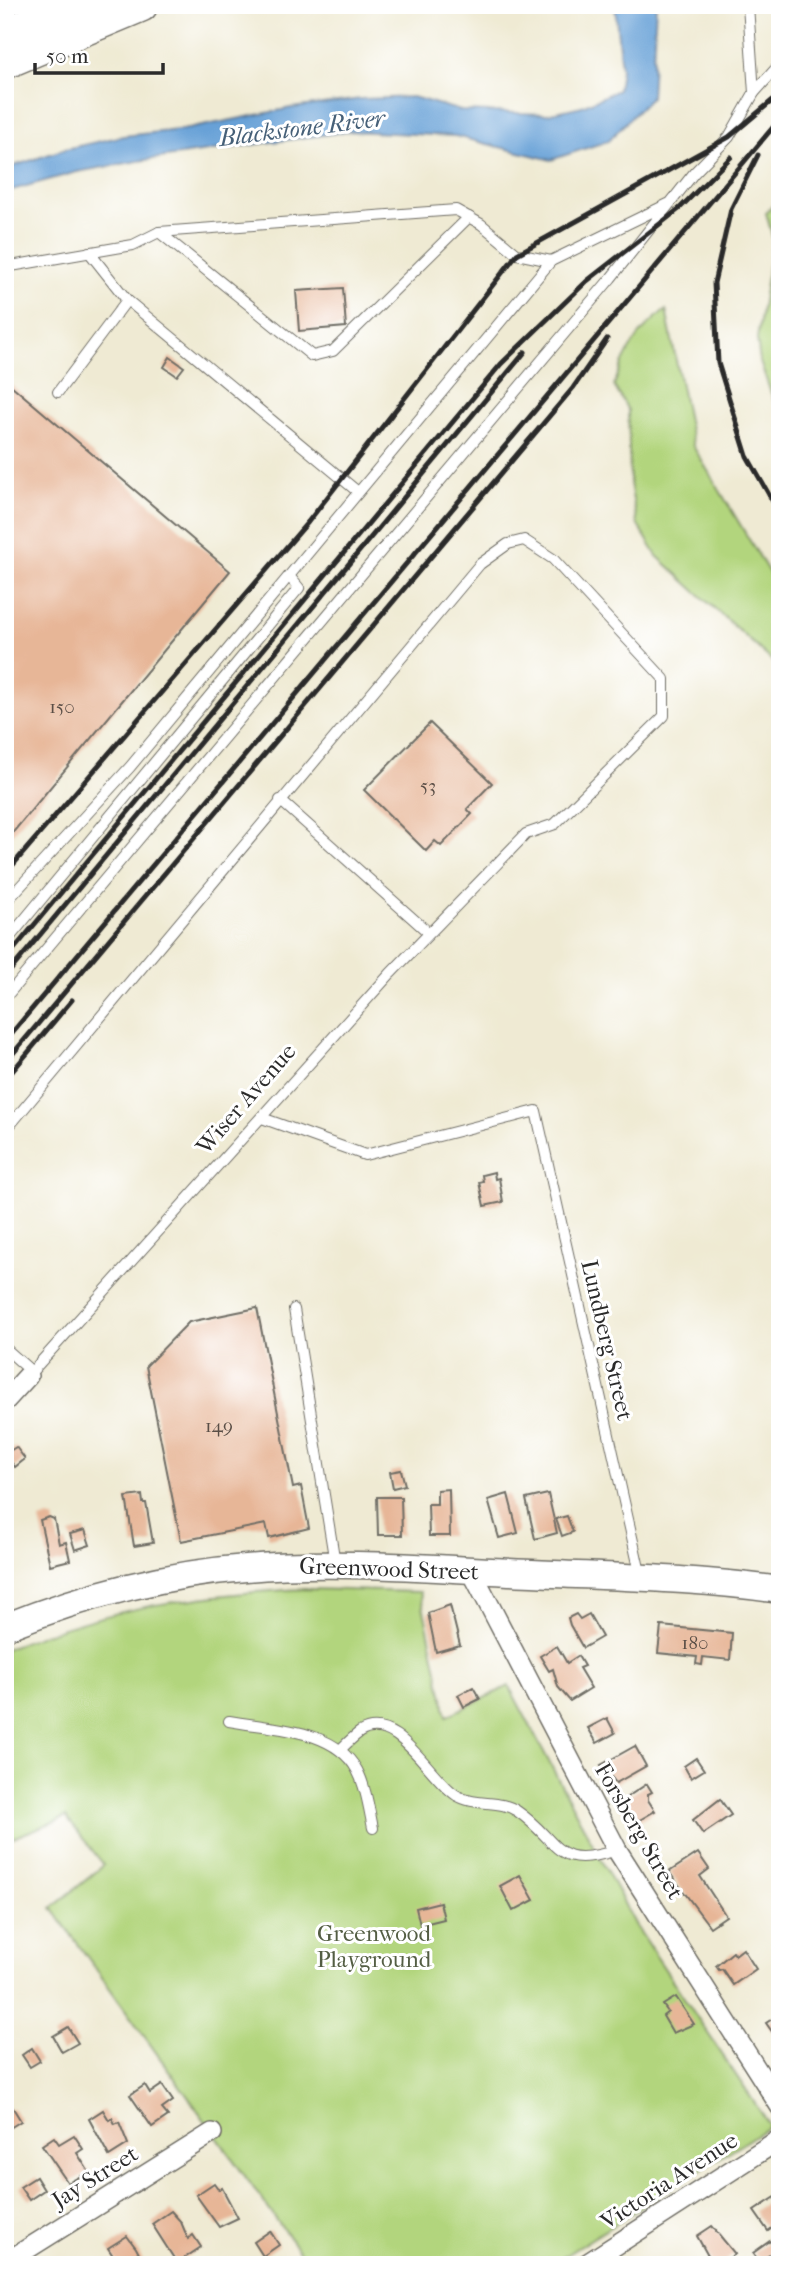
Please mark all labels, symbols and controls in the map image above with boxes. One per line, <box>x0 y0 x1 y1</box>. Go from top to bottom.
scale bar <box>35 32 163 76</box>
text: 50 m <box>46 44 89 68</box>
water label: Blackstone River <box>216 104 389 152</box>
house number: 150 <box>49 696 75 718</box>
house number: 53 <box>420 775 436 797</box>
street label: Wiser Avenue <box>190 1038 301 1161</box>
street label: Lundberg Street <box>575 1257 639 1423</box>
house number: 149 <box>205 1415 233 1437</box>
street label: Greenwood Street <box>299 1552 479 1586</box>
house number: 180 <box>682 1632 708 1654</box>
street label: Forsberg Street <box>589 1758 689 1904</box>
park label: Greenwood Playground <box>317 1920 432 1973</box>
street label: Victoria Avenue <box>595 2127 743 2236</box>
street label: Jay Street <box>45 2140 143 2215</box>

